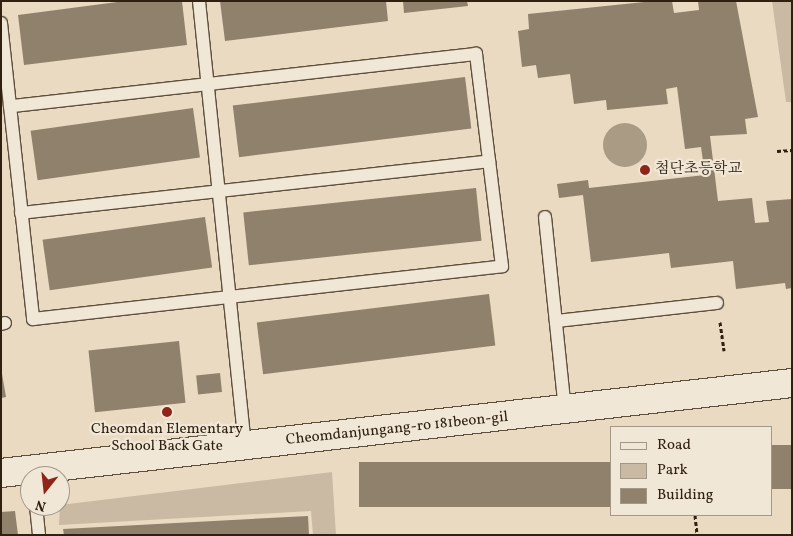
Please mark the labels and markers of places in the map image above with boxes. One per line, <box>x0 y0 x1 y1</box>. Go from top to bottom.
place label: 첨단초등학교 <box>655 161 742 179</box>
marker: 첨단초등학교 <box>639 164 651 176</box>
marker: Cheomdan Elementary School Back Gate <box>161 406 173 418</box>
place label: Cheomdan Elementary School Back Gate <box>91 420 243 455</box>

